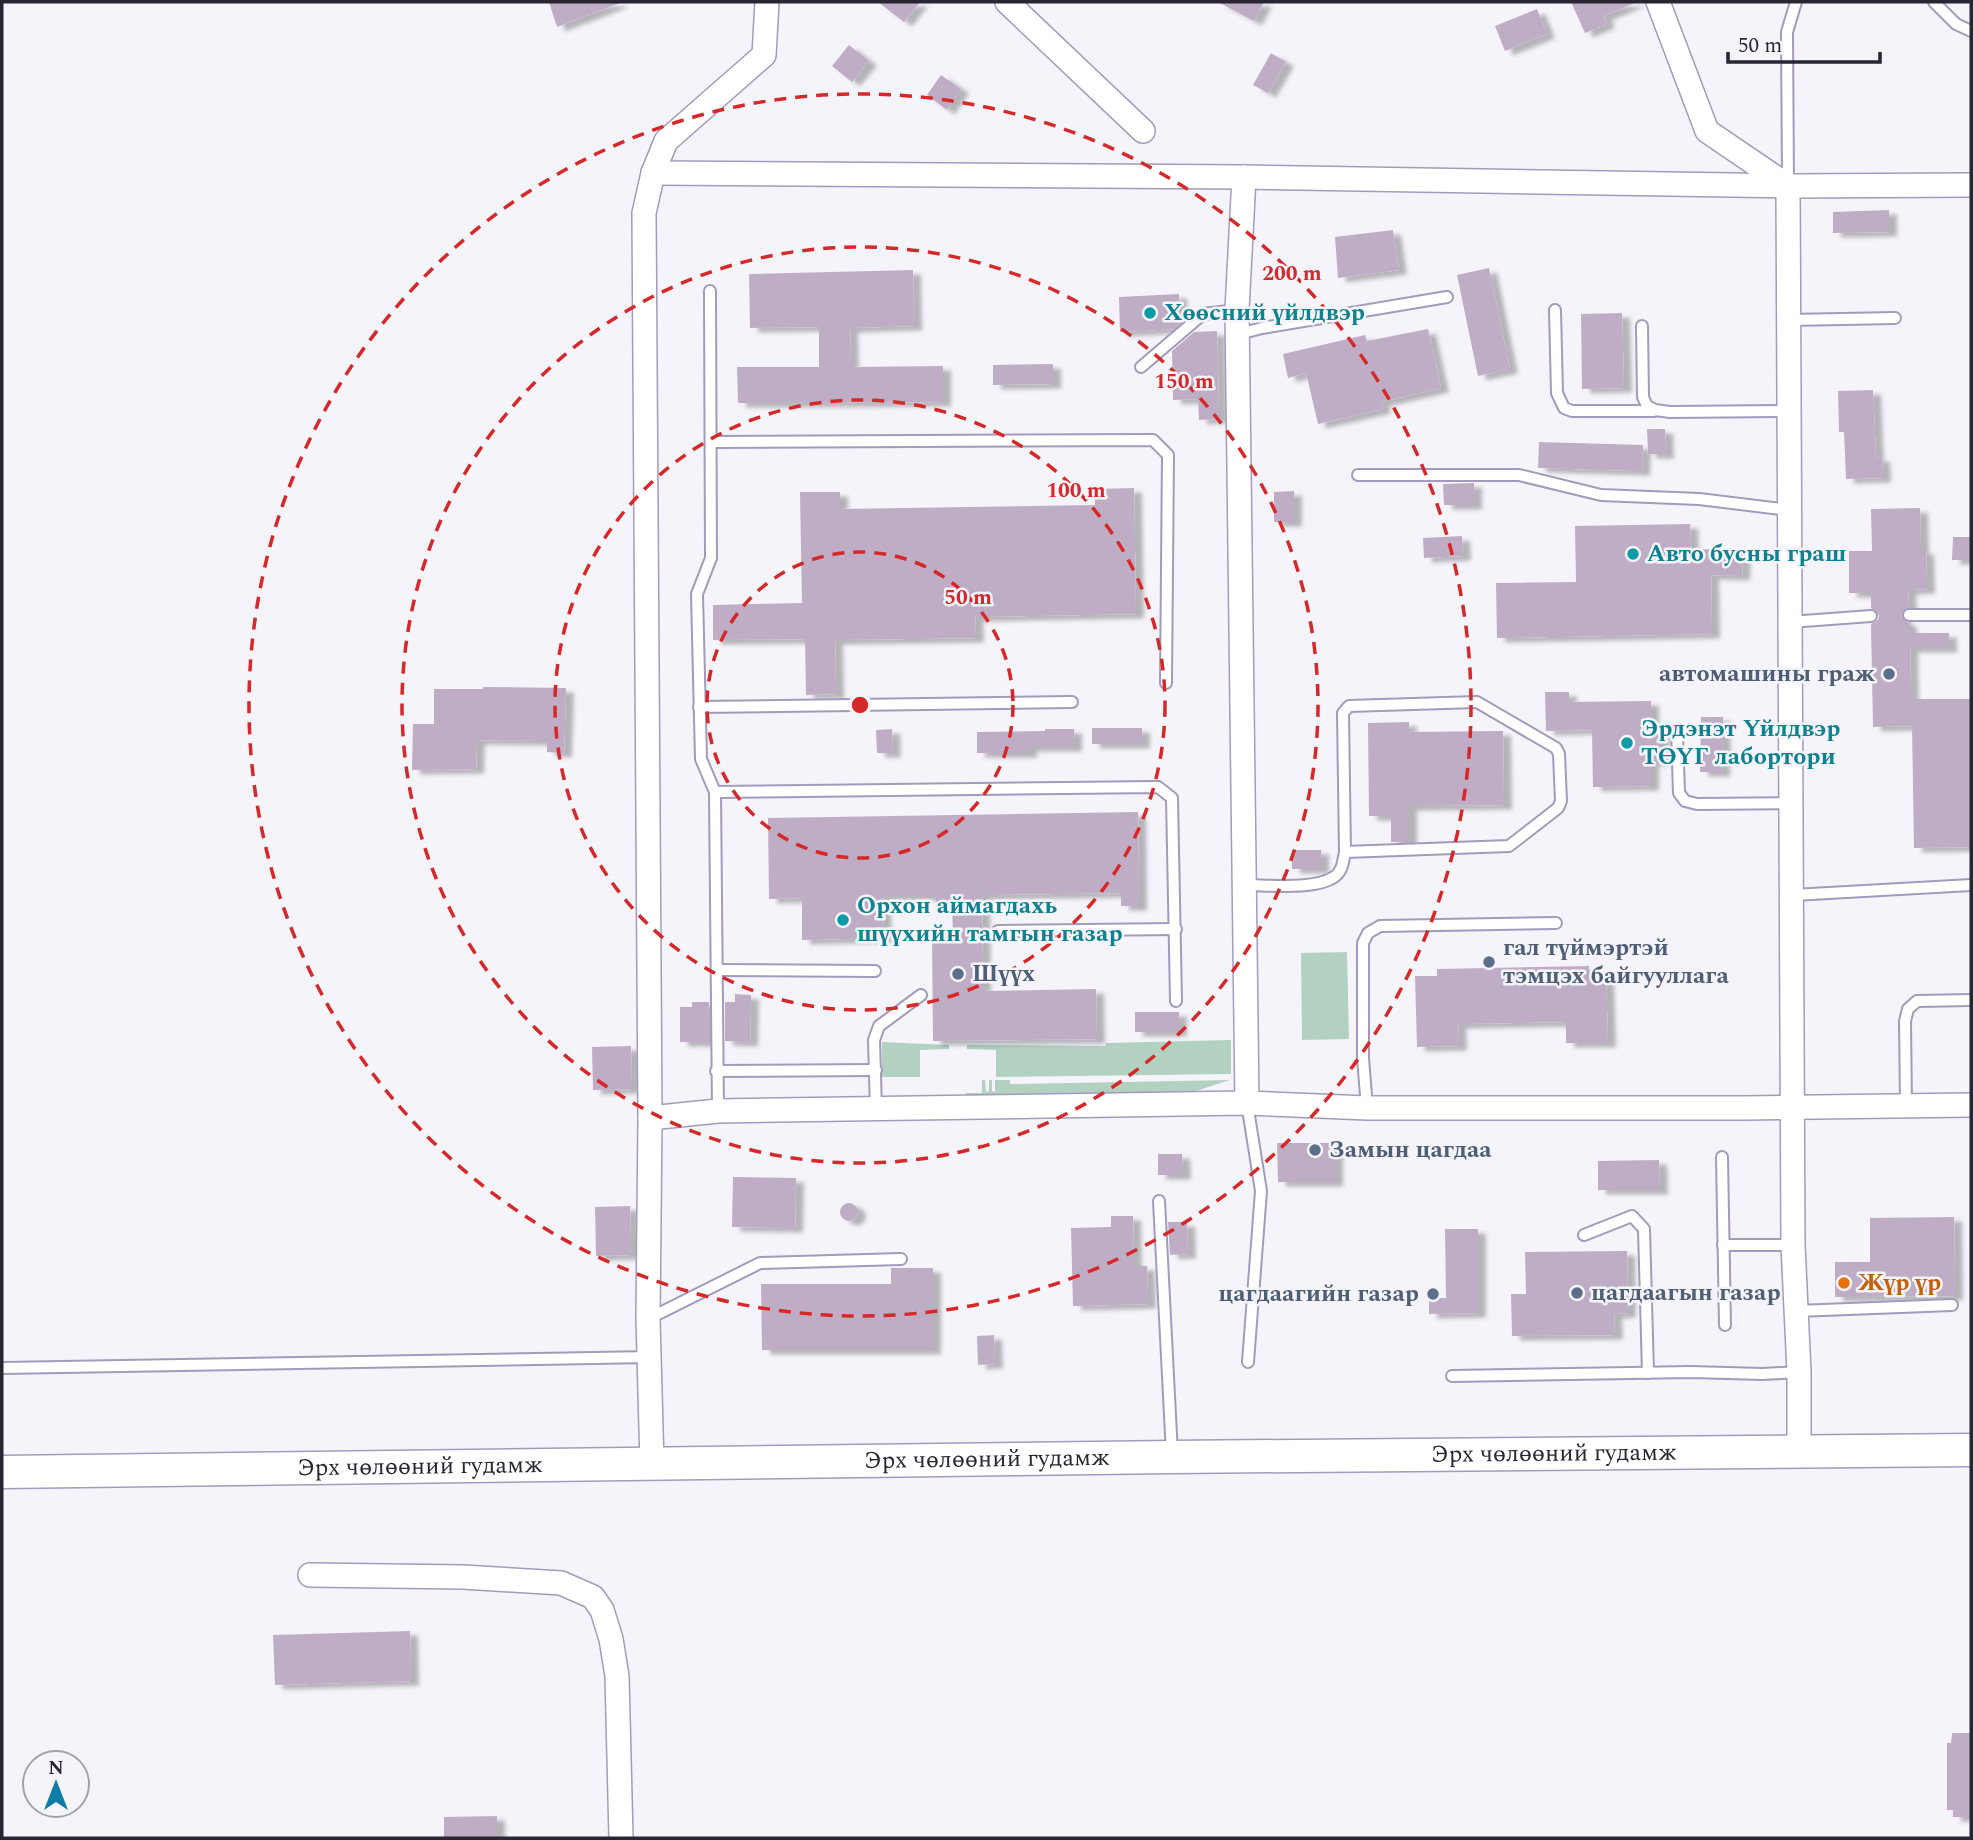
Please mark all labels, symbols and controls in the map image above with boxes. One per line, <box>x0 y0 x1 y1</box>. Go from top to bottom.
scale bar <box>1728 21 1880 65</box>
text: 50 m <box>1738 30 1782 62</box>
text: 200 m <box>1262 258 1322 290</box>
place label: Хөөсний үйлдвэр <box>1164 295 1365 331</box>
marker: Хөөсний үйлдвэр <box>1142 305 1158 321</box>
text: 150 m <box>1154 366 1214 398</box>
text: 100 m <box>1046 475 1106 507</box>
place label: Авто бусны граш <box>1647 536 1846 572</box>
marker: Авто бусны граш <box>1625 546 1641 562</box>
text: 50 m <box>944 582 992 614</box>
place label: автомашины граж <box>1659 656 1876 692</box>
marker: автомашины граж <box>1881 666 1897 682</box>
centre of rings <box>848 693 872 717</box>
place label: Эрдэнэт Үйлдвэр ТӨҮГ лабортори <box>1641 711 1840 775</box>
marker: Эрдэнэт Үйлдвэр ТӨҮГ лабортори <box>1619 735 1635 751</box>
place label: Орхон аймагдахь шүүхийн тамгын газар <box>857 888 1123 952</box>
marker: Орхон аймагдахь шүүхийн тамгын газар <box>835 912 851 928</box>
place label: гал түймэртэй тэмцэх байгууллага <box>1503 930 1729 994</box>
marker: гал түймэртэй тэмцэх байгууллага <box>1481 954 1497 970</box>
place label: Шүүх <box>972 956 1035 992</box>
marker: Шүүх <box>950 966 966 982</box>
place label: Замын цагдаа <box>1329 1132 1492 1168</box>
marker: Замын цагдаа <box>1307 1142 1323 1158</box>
place label: Жүр үр <box>1858 1265 1941 1301</box>
place label: цагдаагын газар <box>1591 1275 1781 1311</box>
marker: Жүр үр <box>1836 1275 1852 1291</box>
place label: цагдаагийн газар <box>1218 1276 1419 1312</box>
marker: цагдаагын газар <box>1569 1285 1585 1301</box>
marker: цагдаагийн газар <box>1425 1286 1441 1302</box>
street label: Эрх чөлөөний гудамж <box>1431 1435 1677 1473</box>
street label: Эрх чөлөөний гудамж <box>864 1440 1110 1479</box>
street label: Эрх чөлөөний гудамж <box>297 1447 543 1486</box>
north arrow <box>21 1749 91 1819</box>
text: N <box>48 1754 64 1783</box>

